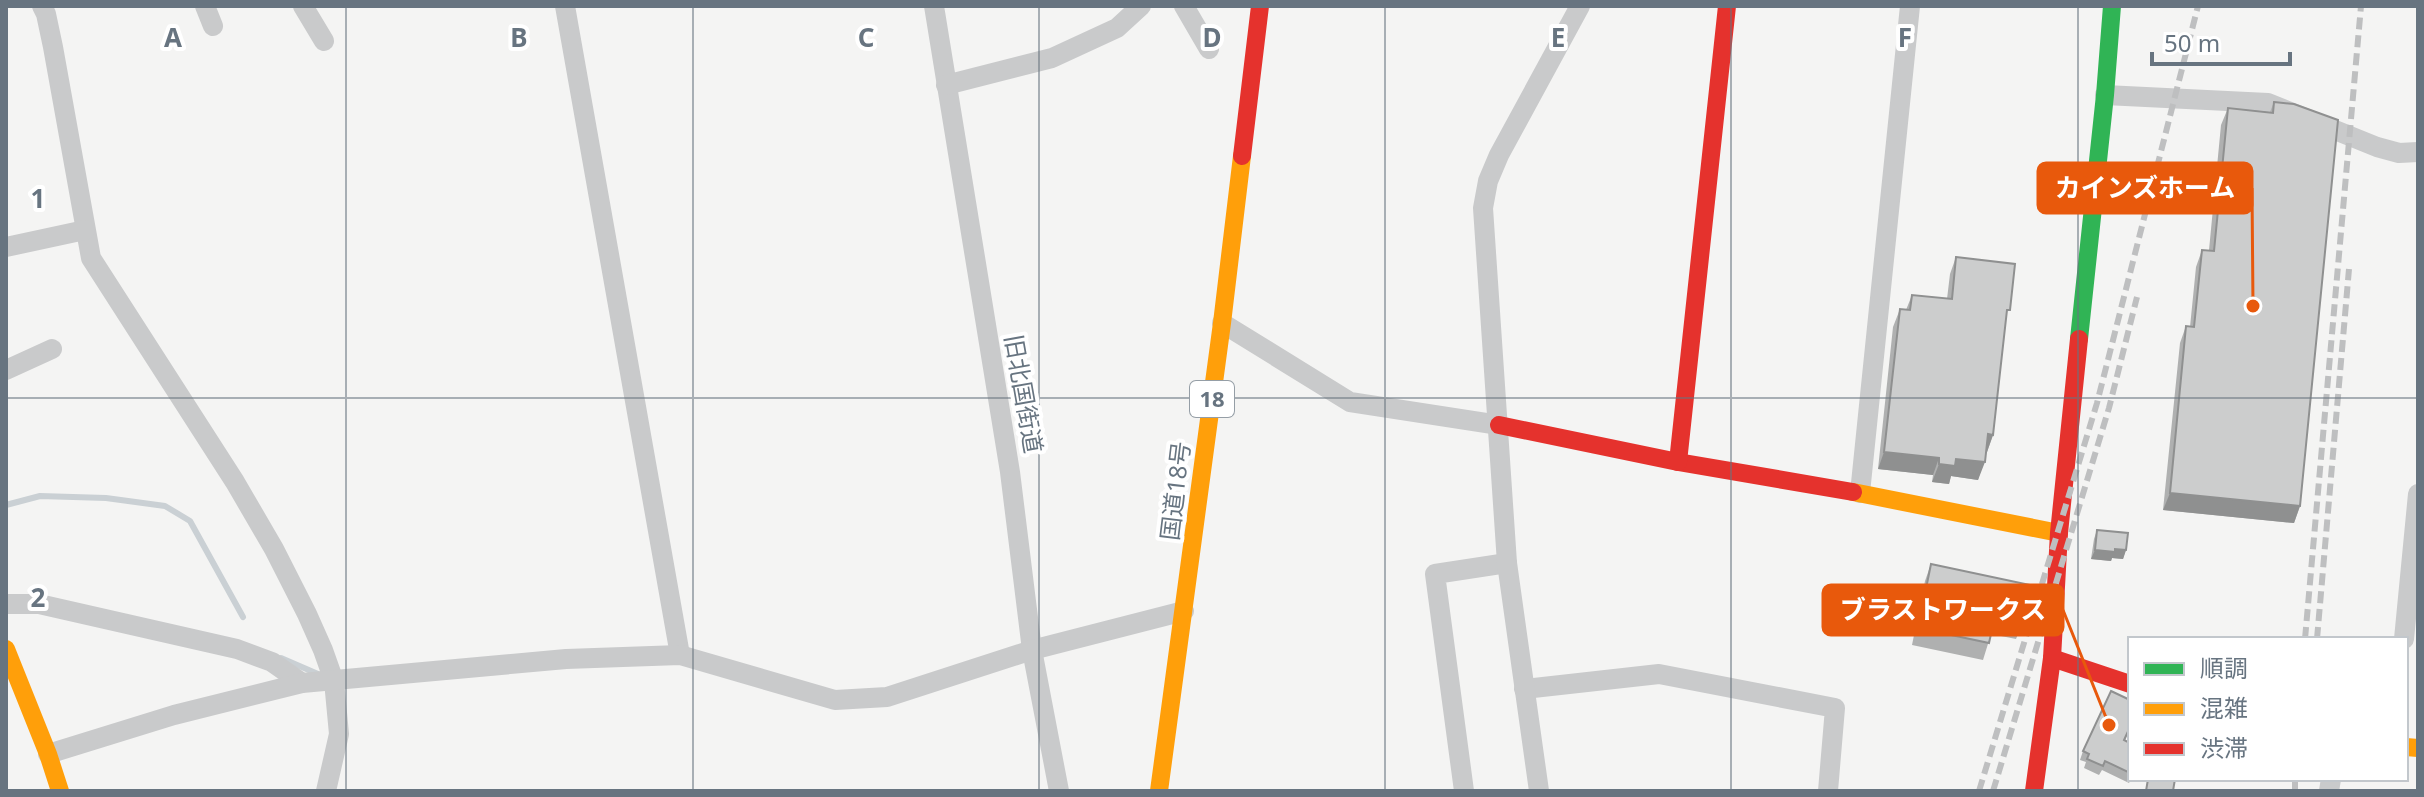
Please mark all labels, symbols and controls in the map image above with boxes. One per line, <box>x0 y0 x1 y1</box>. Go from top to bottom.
scale bar <box>2152 16 2290 66</box>
text: A <box>164 19 182 55</box>
text: B <box>510 19 528 55</box>
text: C <box>858 19 874 55</box>
text: D <box>1202 19 1222 55</box>
text: E <box>1551 19 1565 55</box>
text: F <box>1898 19 1912 55</box>
text: 50 m <box>2164 26 2220 59</box>
callout: カインズホーム <box>2038 163 2252 213</box>
text: カインズホーム <box>2055 169 2235 205</box>
text: 1 <box>31 180 45 216</box>
street label: 旧北国街道 <box>998 332 1051 456</box>
road number: 18 <box>1190 381 1234 417</box>
street label: 国道18号 <box>1152 439 1197 542</box>
text: 2 <box>31 579 46 615</box>
callout: ブラストワークス <box>1823 585 2063 635</box>
text: ブラストワークス <box>1840 591 2046 627</box>
legend <box>2128 637 2408 781</box>
text: 順調 <box>2200 651 2248 684</box>
text: 混雑 <box>2200 691 2248 724</box>
text: 渋滞 <box>2200 731 2248 764</box>

